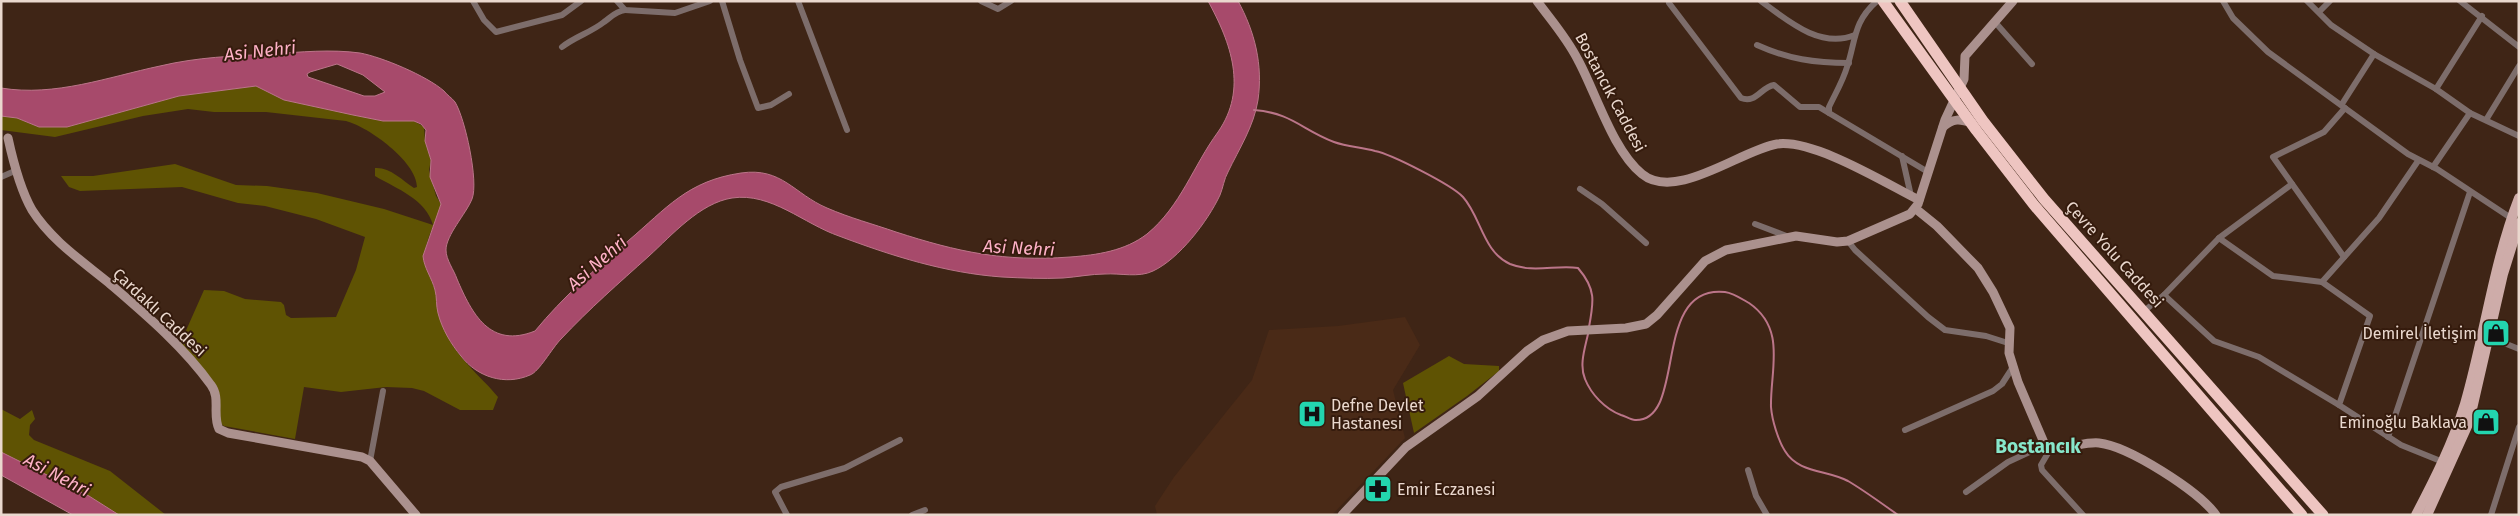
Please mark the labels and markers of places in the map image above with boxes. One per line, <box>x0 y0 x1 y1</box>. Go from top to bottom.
shop icon: Demirel İletişim <box>2481 318 2511 348</box>
place label: Demirel İletişim <box>2362 323 2477 344</box>
place label: Defne Devlet Hastanesi <box>1331 396 1424 433</box>
hospital icon: Defne Devlet Hastanesi <box>1297 399 1327 429</box>
shop icon: Eminoğlu Baklava <box>2471 407 2501 437</box>
place label: Eminoğlu Baklava <box>2339 413 2467 432</box>
pharmacy icon: Emir Eczanesi <box>1363 474 1393 504</box>
place label: Emir Eczanesi <box>1397 480 1495 499</box>

